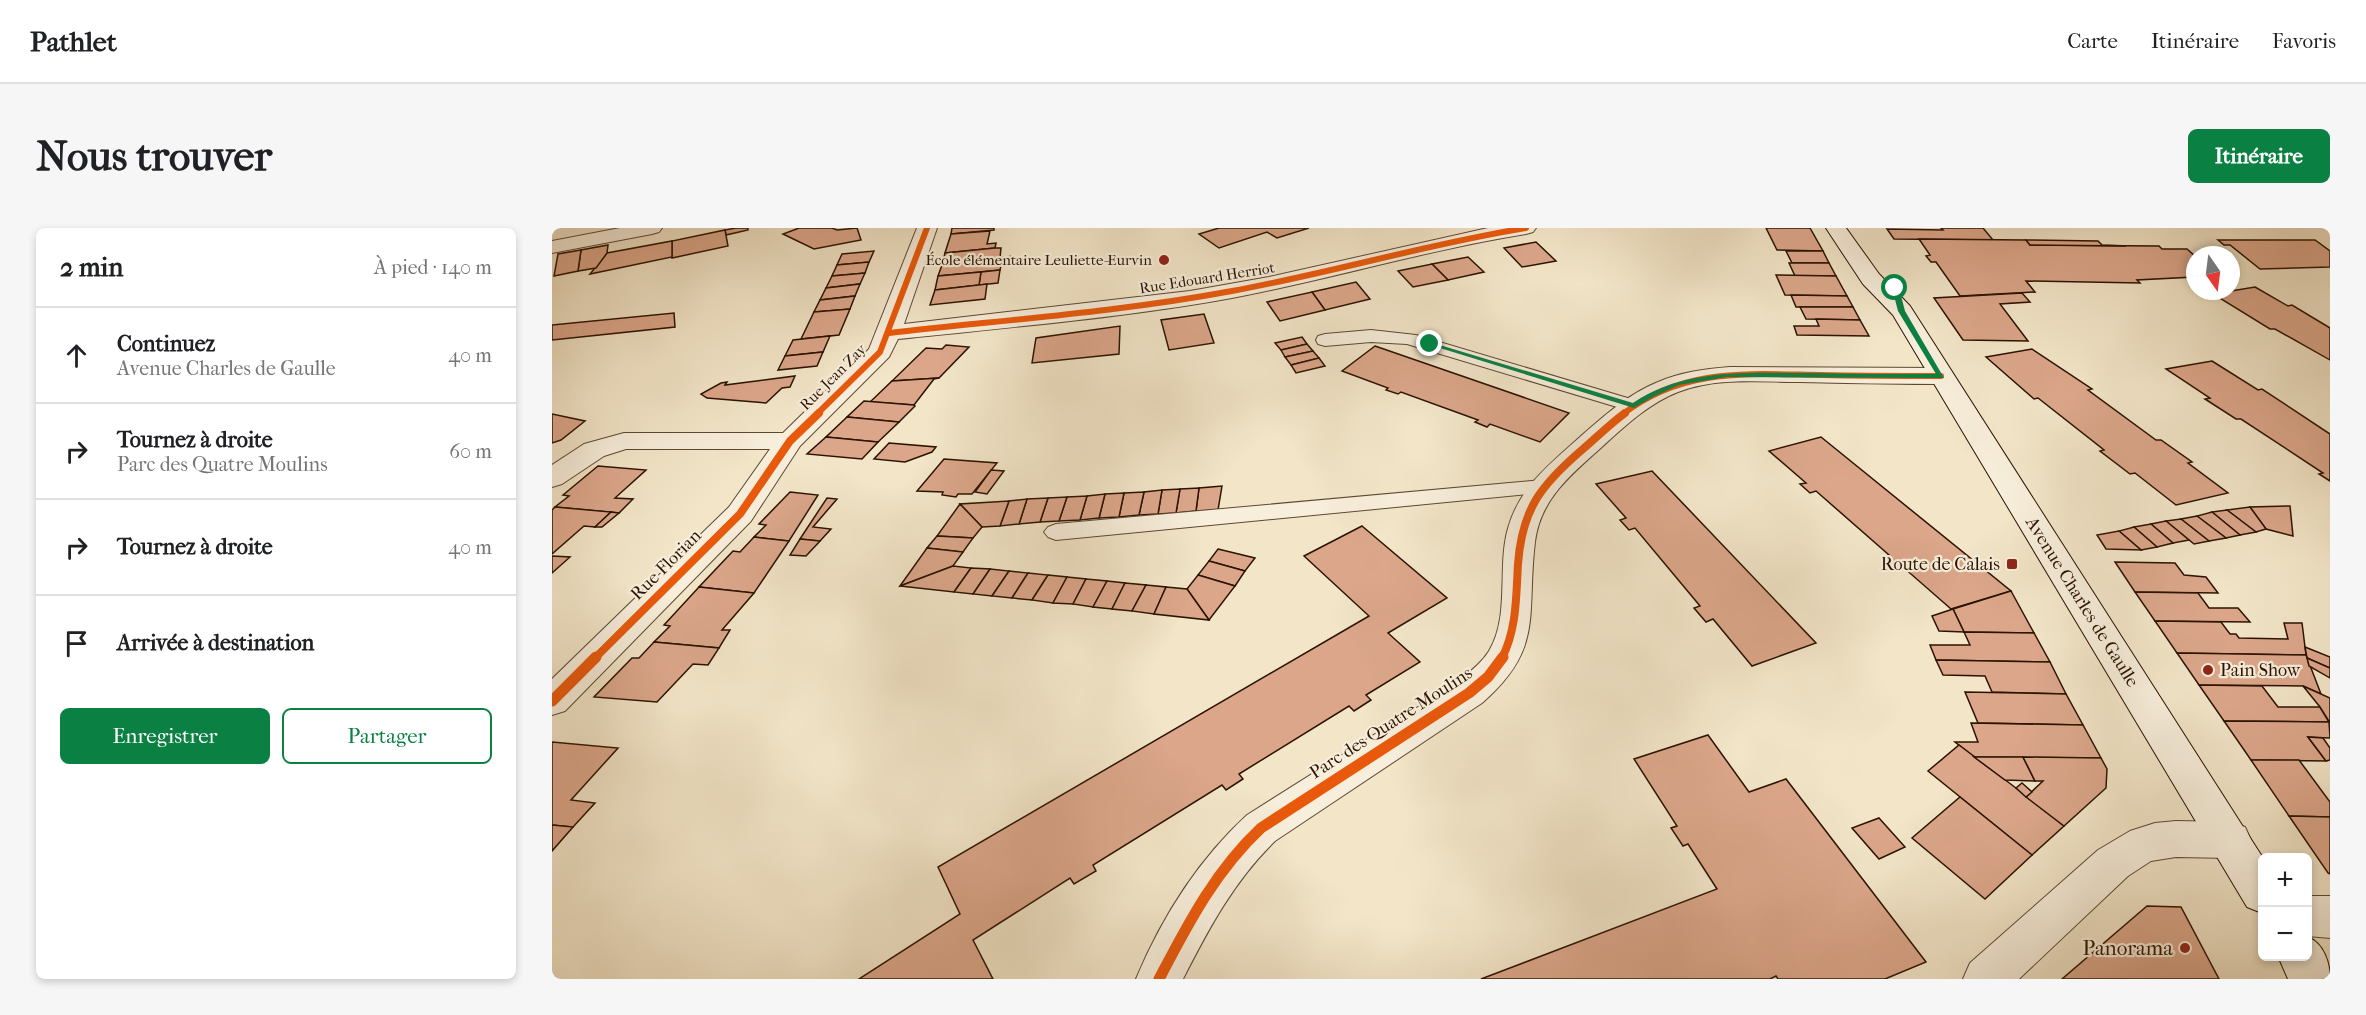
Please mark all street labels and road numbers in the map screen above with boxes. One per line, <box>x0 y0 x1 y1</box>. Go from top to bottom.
street label: Rue Edouard Herriot <box>1138 258 1276 298</box>
street label: Rue Jean Zay <box>796 339 871 414</box>
street label: Avenue Charles de Gaulle <box>2020 512 2143 691</box>
street label: Rue Florian <box>626 525 706 605</box>
street label: Parc des Quatre Moulins <box>1306 662 1476 783</box>

